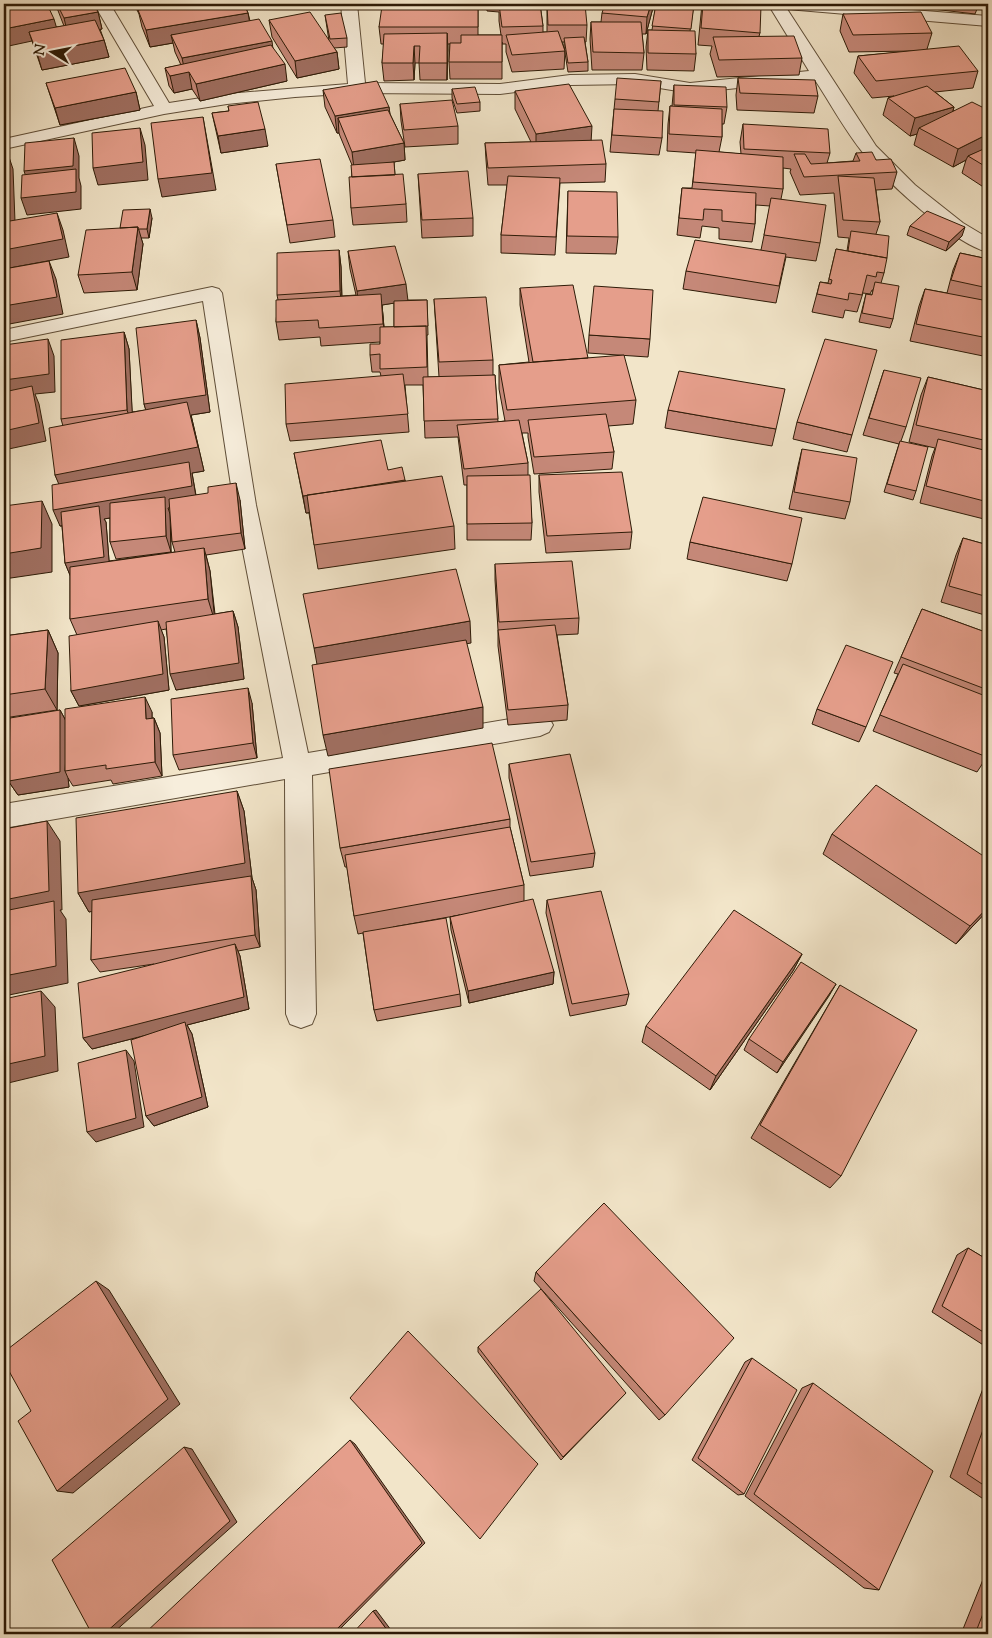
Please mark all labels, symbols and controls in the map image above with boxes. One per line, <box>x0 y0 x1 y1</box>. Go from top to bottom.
north arrow <box>28 28 78 78</box>
text: N <box>30 43 52 57</box>

